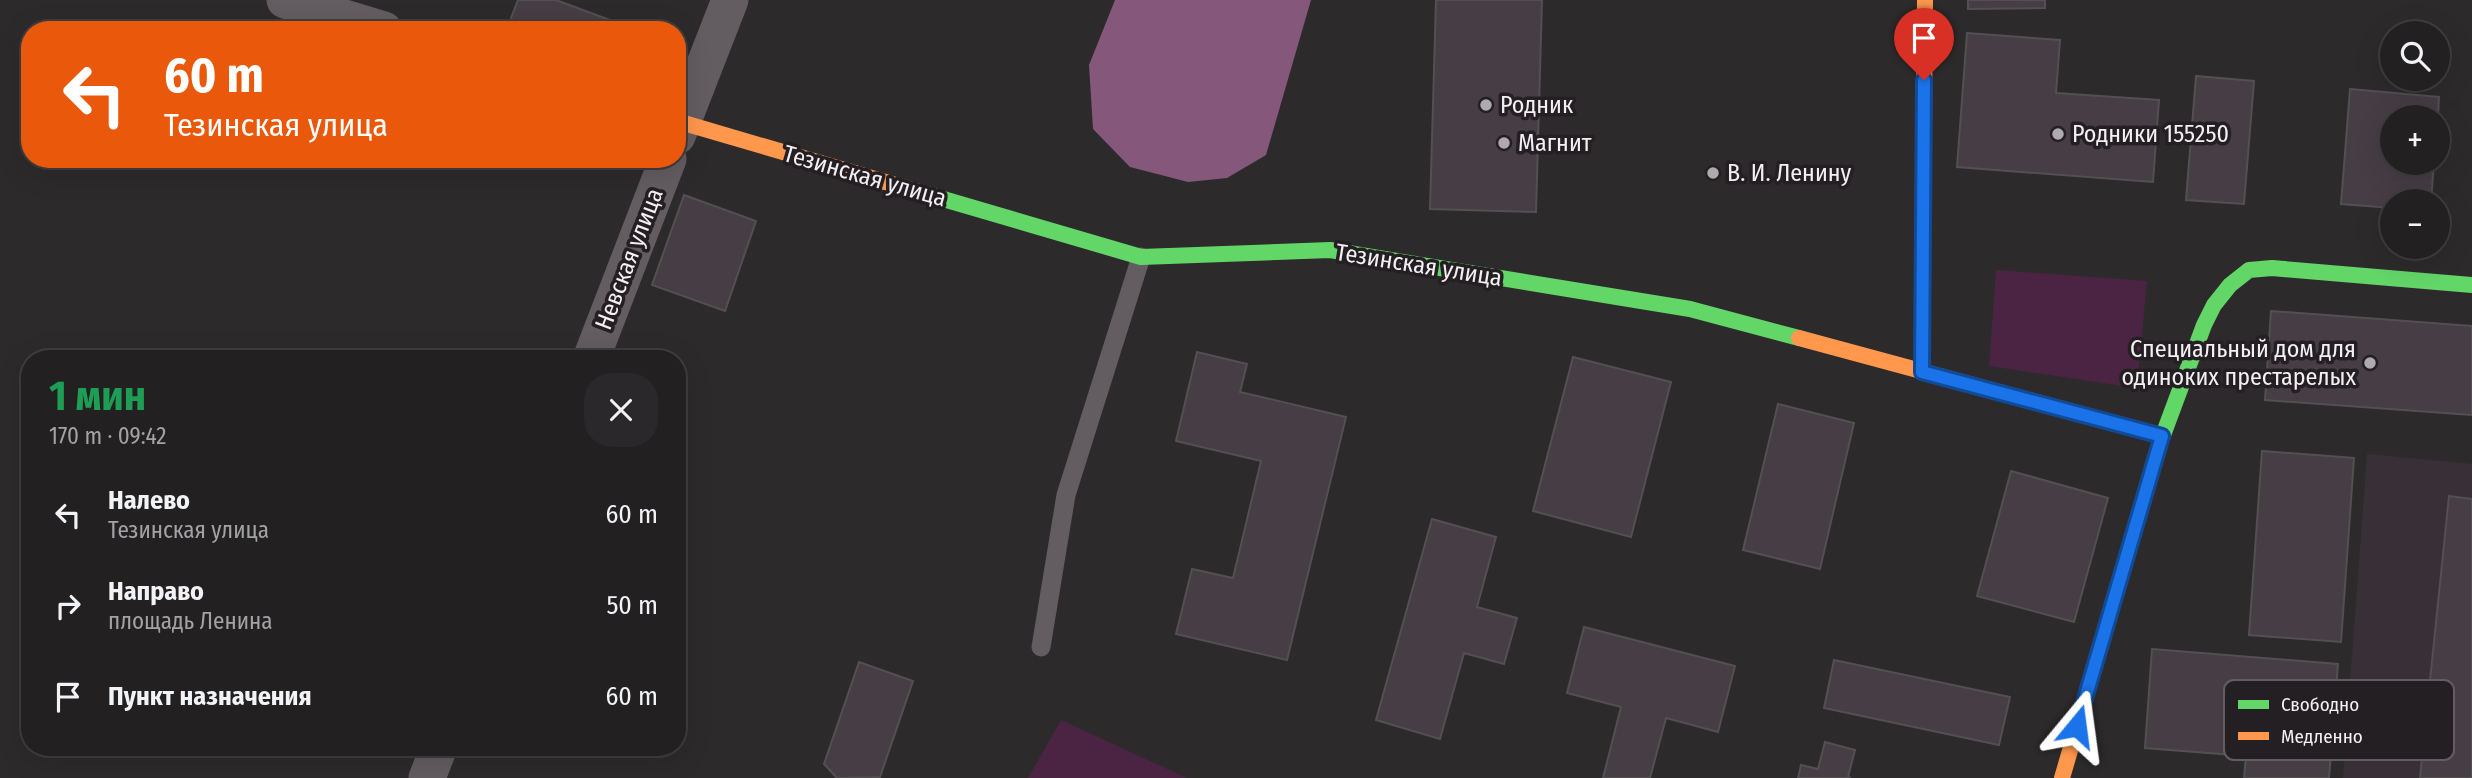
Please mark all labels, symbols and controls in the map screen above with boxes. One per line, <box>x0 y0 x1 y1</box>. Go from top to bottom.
pin <box>1894 8 1954 80</box>
icon: arrive <box>1905 19 1943 57</box>
map controls <box>2380 21 2450 259</box>
button: search <box>2380 21 2450 91</box>
text: 60 m <box>164 46 264 105</box>
icon: left <box>49 49 140 140</box>
place label: Родник <box>1500 91 1574 119</box>
marker: Родник <box>1478 97 1494 113</box>
button: + <box>2380 105 2450 175</box>
text: Тезинская улица <box>164 106 388 144</box>
place label: Родники 155250 <box>2072 120 2229 148</box>
marker: Родники 155250 <box>2050 126 2066 142</box>
place label: Магнит <box>1518 129 1592 157</box>
marker: Магнит <box>1496 135 1512 151</box>
street label: Тезинская улица <box>780 139 950 213</box>
place label: В. И. Ленину <box>1727 159 1852 187</box>
marker: В. И. Ленину <box>1705 165 1721 181</box>
street label: Невская улица <box>589 184 669 334</box>
button: − <box>2380 189 2450 259</box>
street label: Тезинская улица <box>1334 238 1504 292</box>
place label: Специальный дом для одиноких престарелых <box>2121 335 2356 391</box>
marker: Специальный дом для одиноких престарелых <box>2362 355 2378 371</box>
text: 1 мин <box>49 371 146 421</box>
button: close <box>584 373 658 447</box>
text: 170 m · 09:42 <box>49 422 167 450</box>
text: Налево <box>108 485 190 516</box>
icon: left <box>49 496 87 534</box>
text: 60 m <box>605 499 658 530</box>
text: Тезинская улица <box>108 516 269 544</box>
text: Направо <box>108 576 204 607</box>
icon: right <box>49 587 87 625</box>
text: 50 m <box>606 590 658 621</box>
text: площадь Ленина <box>108 607 273 635</box>
icon: arrive <box>49 678 87 716</box>
legend <box>2224 680 2454 760</box>
text: Пункт назначения <box>108 681 312 712</box>
text: 60 m <box>605 681 658 712</box>
position arrow <box>2040 689 2114 763</box>
text: Свободно <box>2281 693 2359 716</box>
text: Медленно <box>2281 725 2363 748</box>

